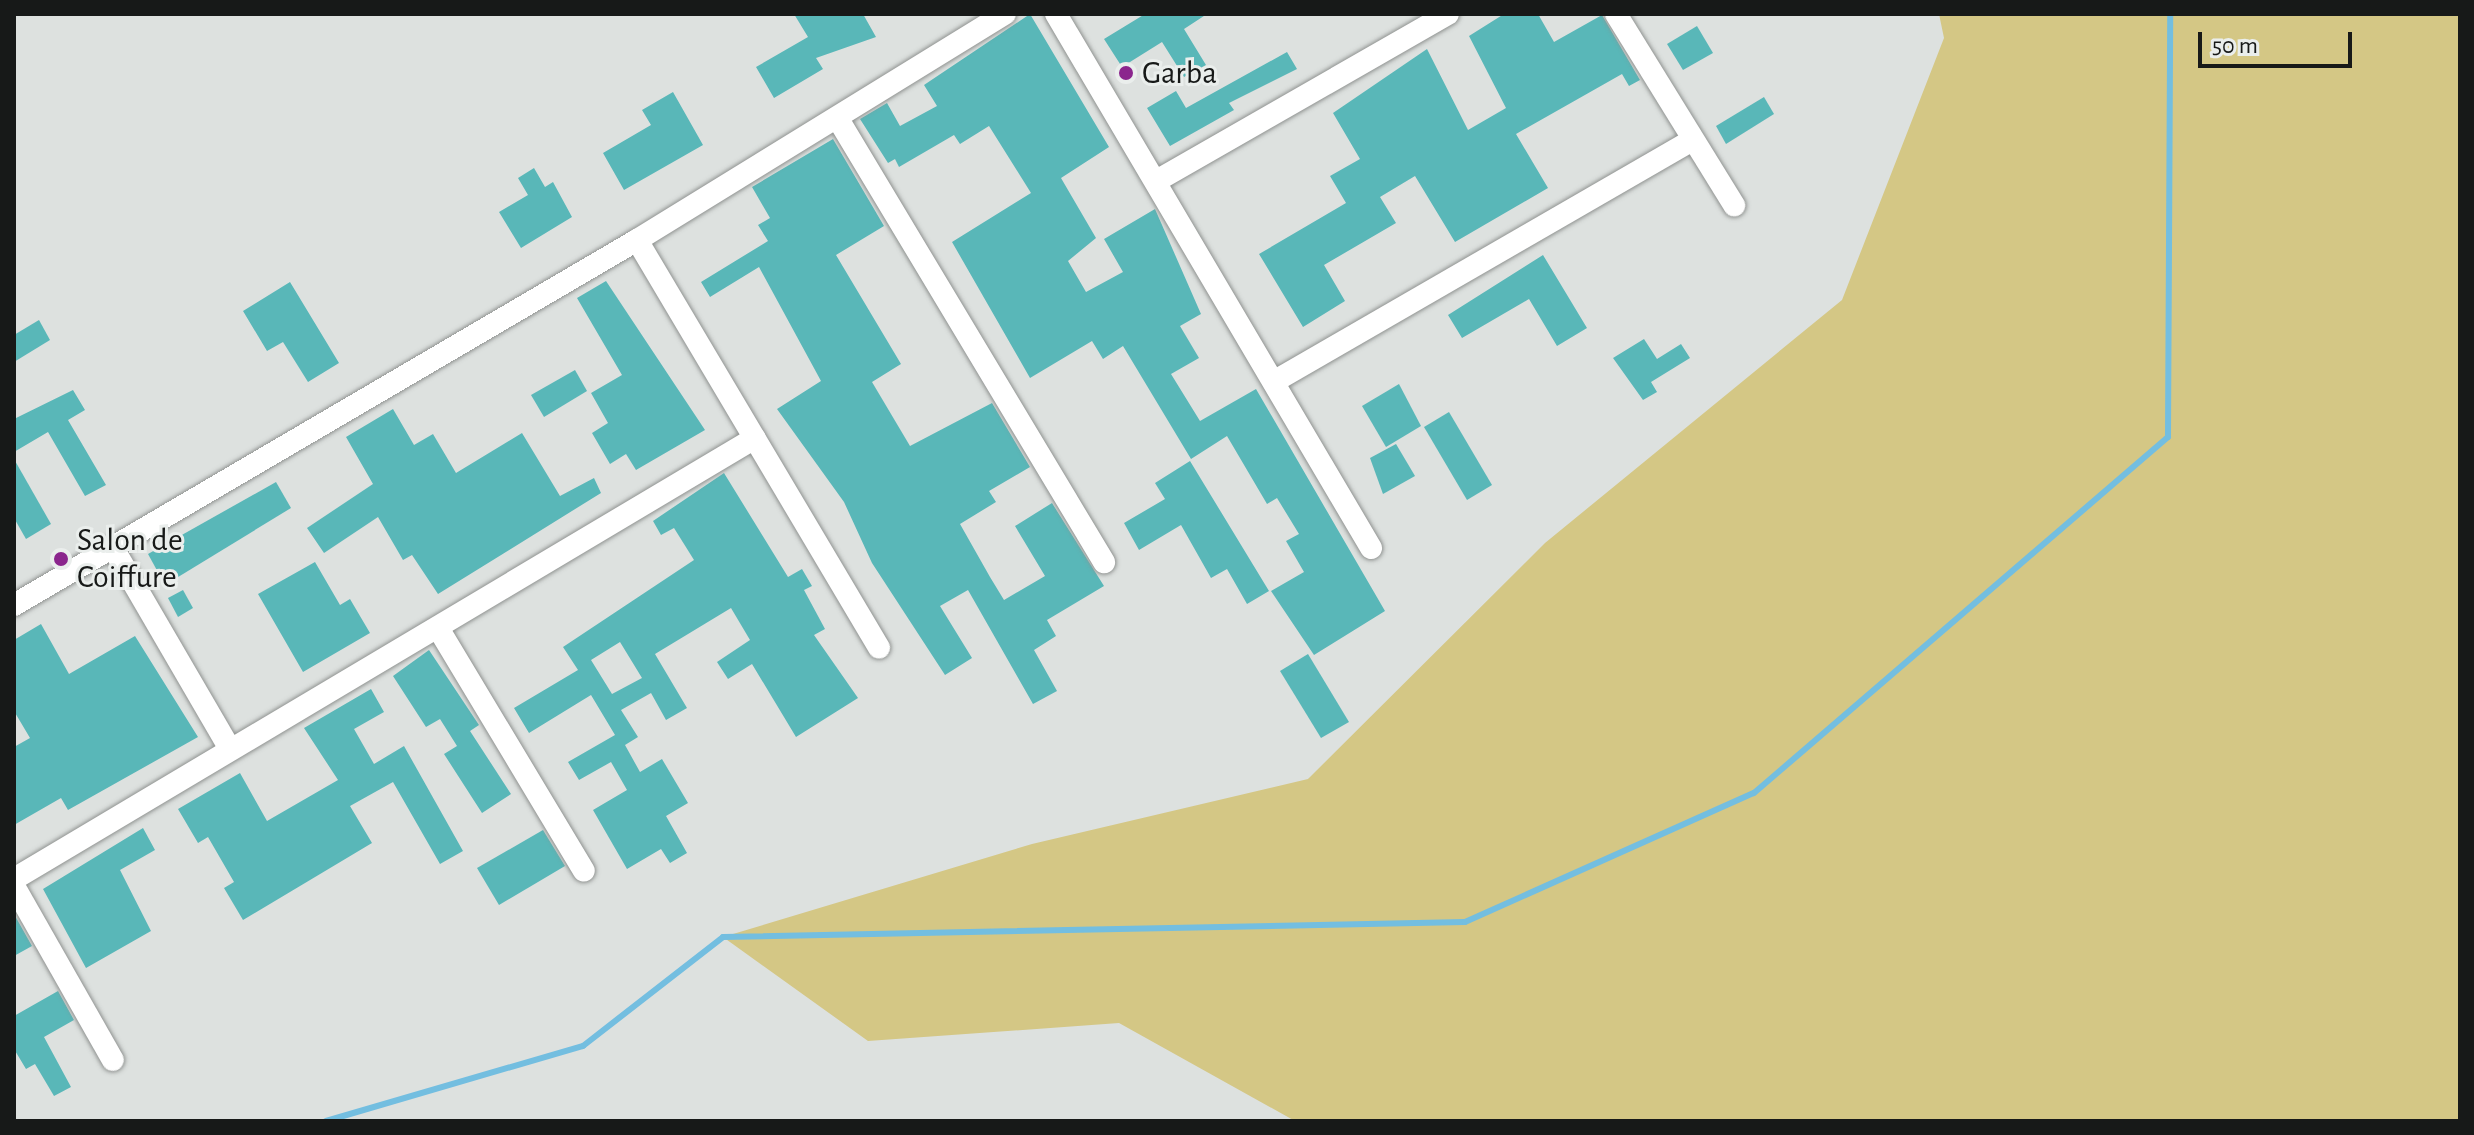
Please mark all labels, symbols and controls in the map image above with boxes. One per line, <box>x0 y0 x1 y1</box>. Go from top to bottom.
scale bar <box>2202 16 2356 66</box>
text: 50 m <box>2212 34 2258 58</box>
place label: Garba <box>1142 54 1217 92</box>
marker: Garba <box>1117 64 1135 82</box>
place label: Salon de Coiffure <box>77 522 183 597</box>
marker: Salon de Coiffure <box>52 550 70 568</box>

